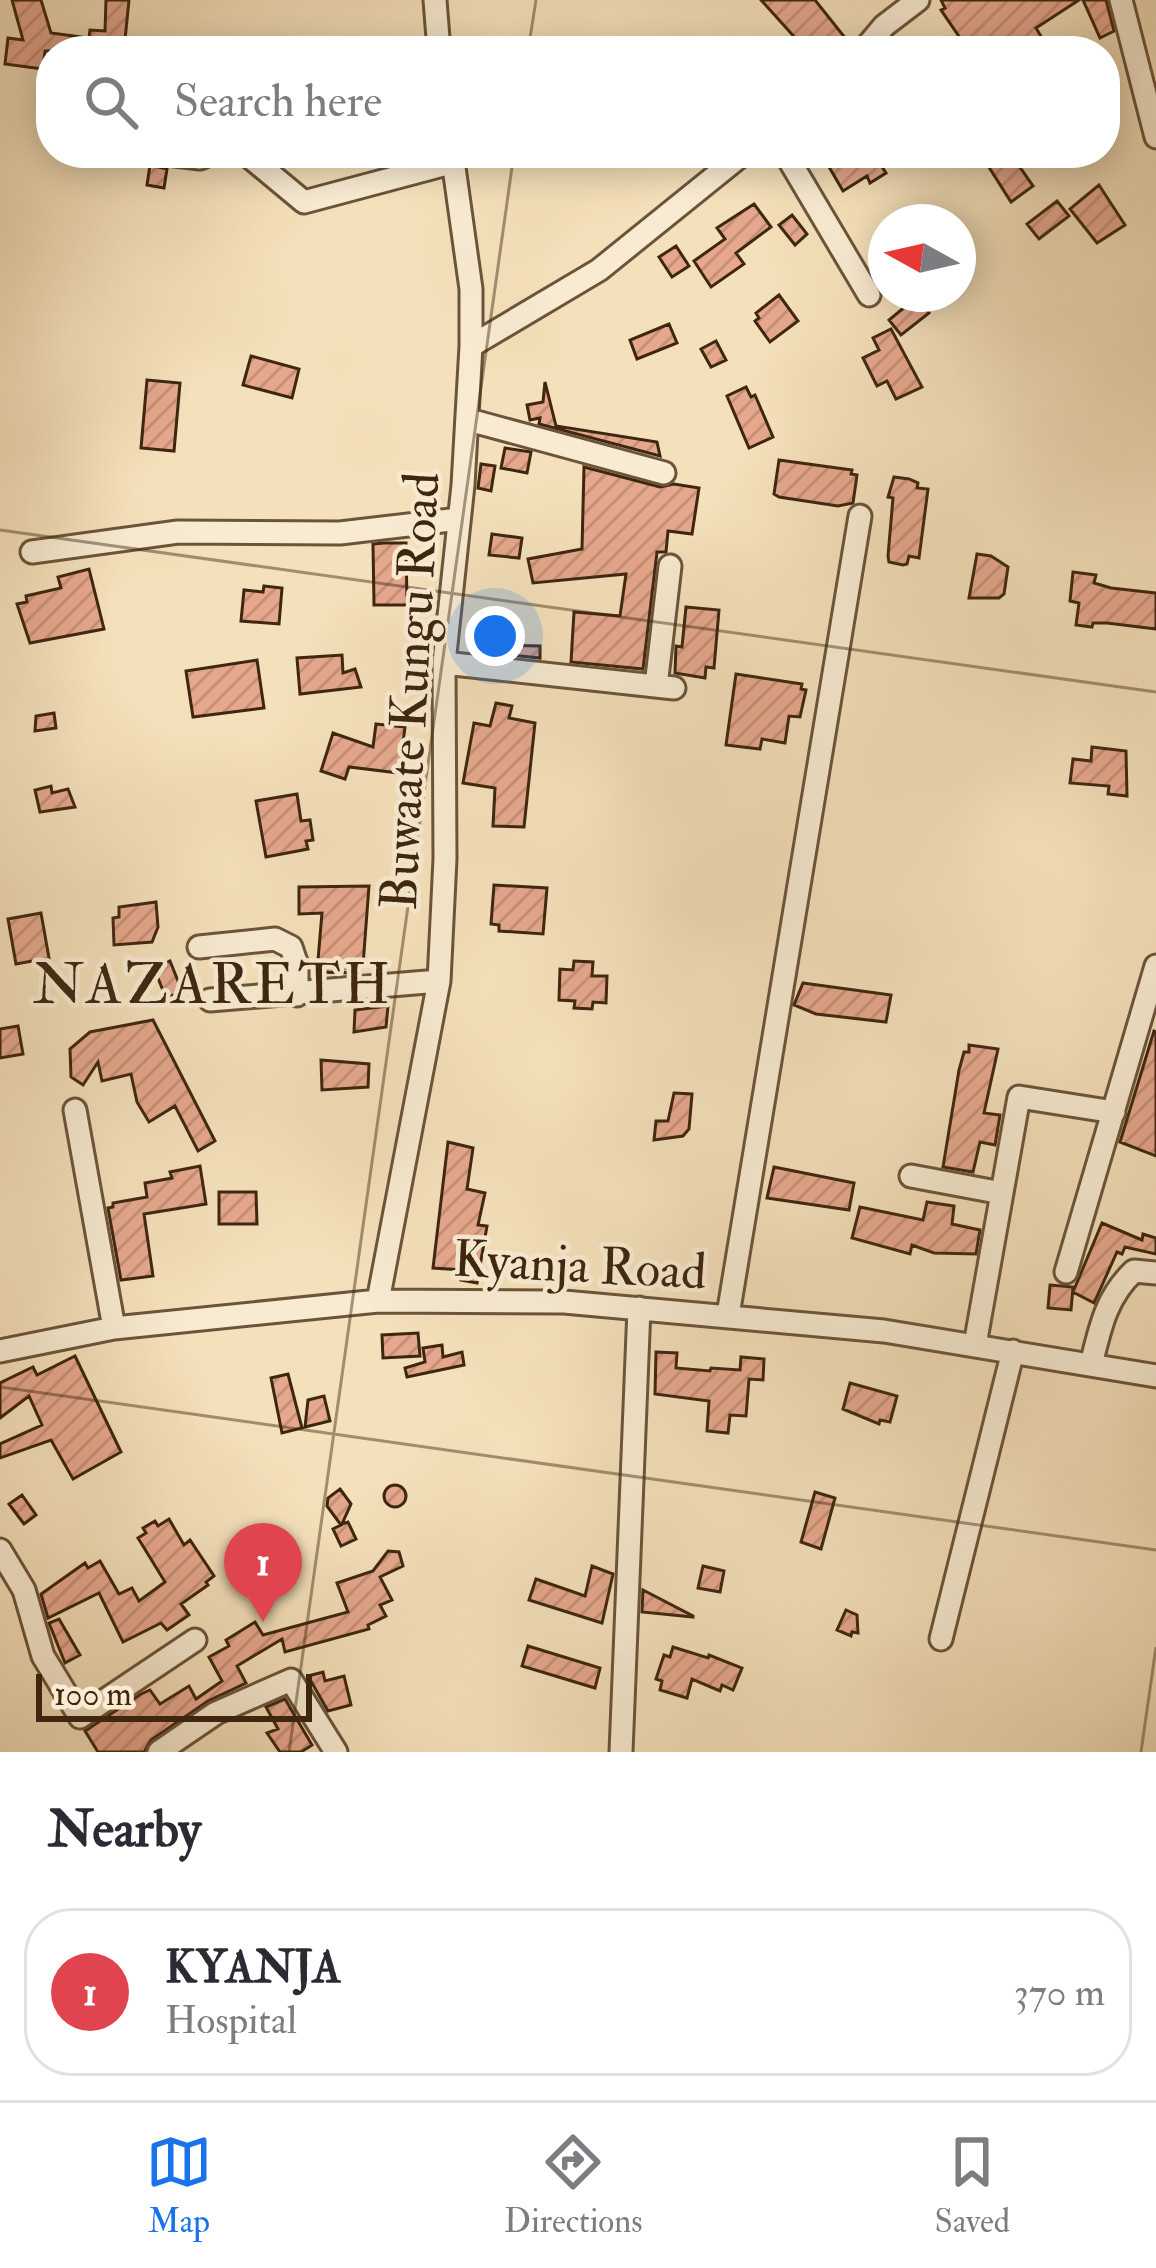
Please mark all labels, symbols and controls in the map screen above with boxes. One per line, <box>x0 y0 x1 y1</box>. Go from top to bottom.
search box <box>36 36 1120 168</box>
icon: search <box>78 69 144 135</box>
text: Search here <box>174 74 382 130</box>
north arrow <box>868 204 976 312</box>
street label: Buwaate Kungu Road <box>368 471 454 912</box>
your location <box>465 606 525 666</box>
district label: NAZARETH <box>33 949 393 1021</box>
street label: Kyanja Road <box>452 1227 708 1305</box>
pin: 1 <box>224 1523 302 1622</box>
scale bar <box>36 1668 312 1721</box>
text: 100 m <box>54 1674 132 1715</box>
text: Nearby <box>48 1798 201 1862</box>
text: KYANJA <box>165 1940 341 1996</box>
text: 1 <box>83 1968 97 2017</box>
text: 370 m <box>1014 1968 1105 2017</box>
text: Hospital <box>165 1996 297 2045</box>
tab: Map <box>146 2129 212 2242</box>
tab: Directions <box>504 2129 643 2242</box>
tab: Saved <box>935 2129 1010 2242</box>

